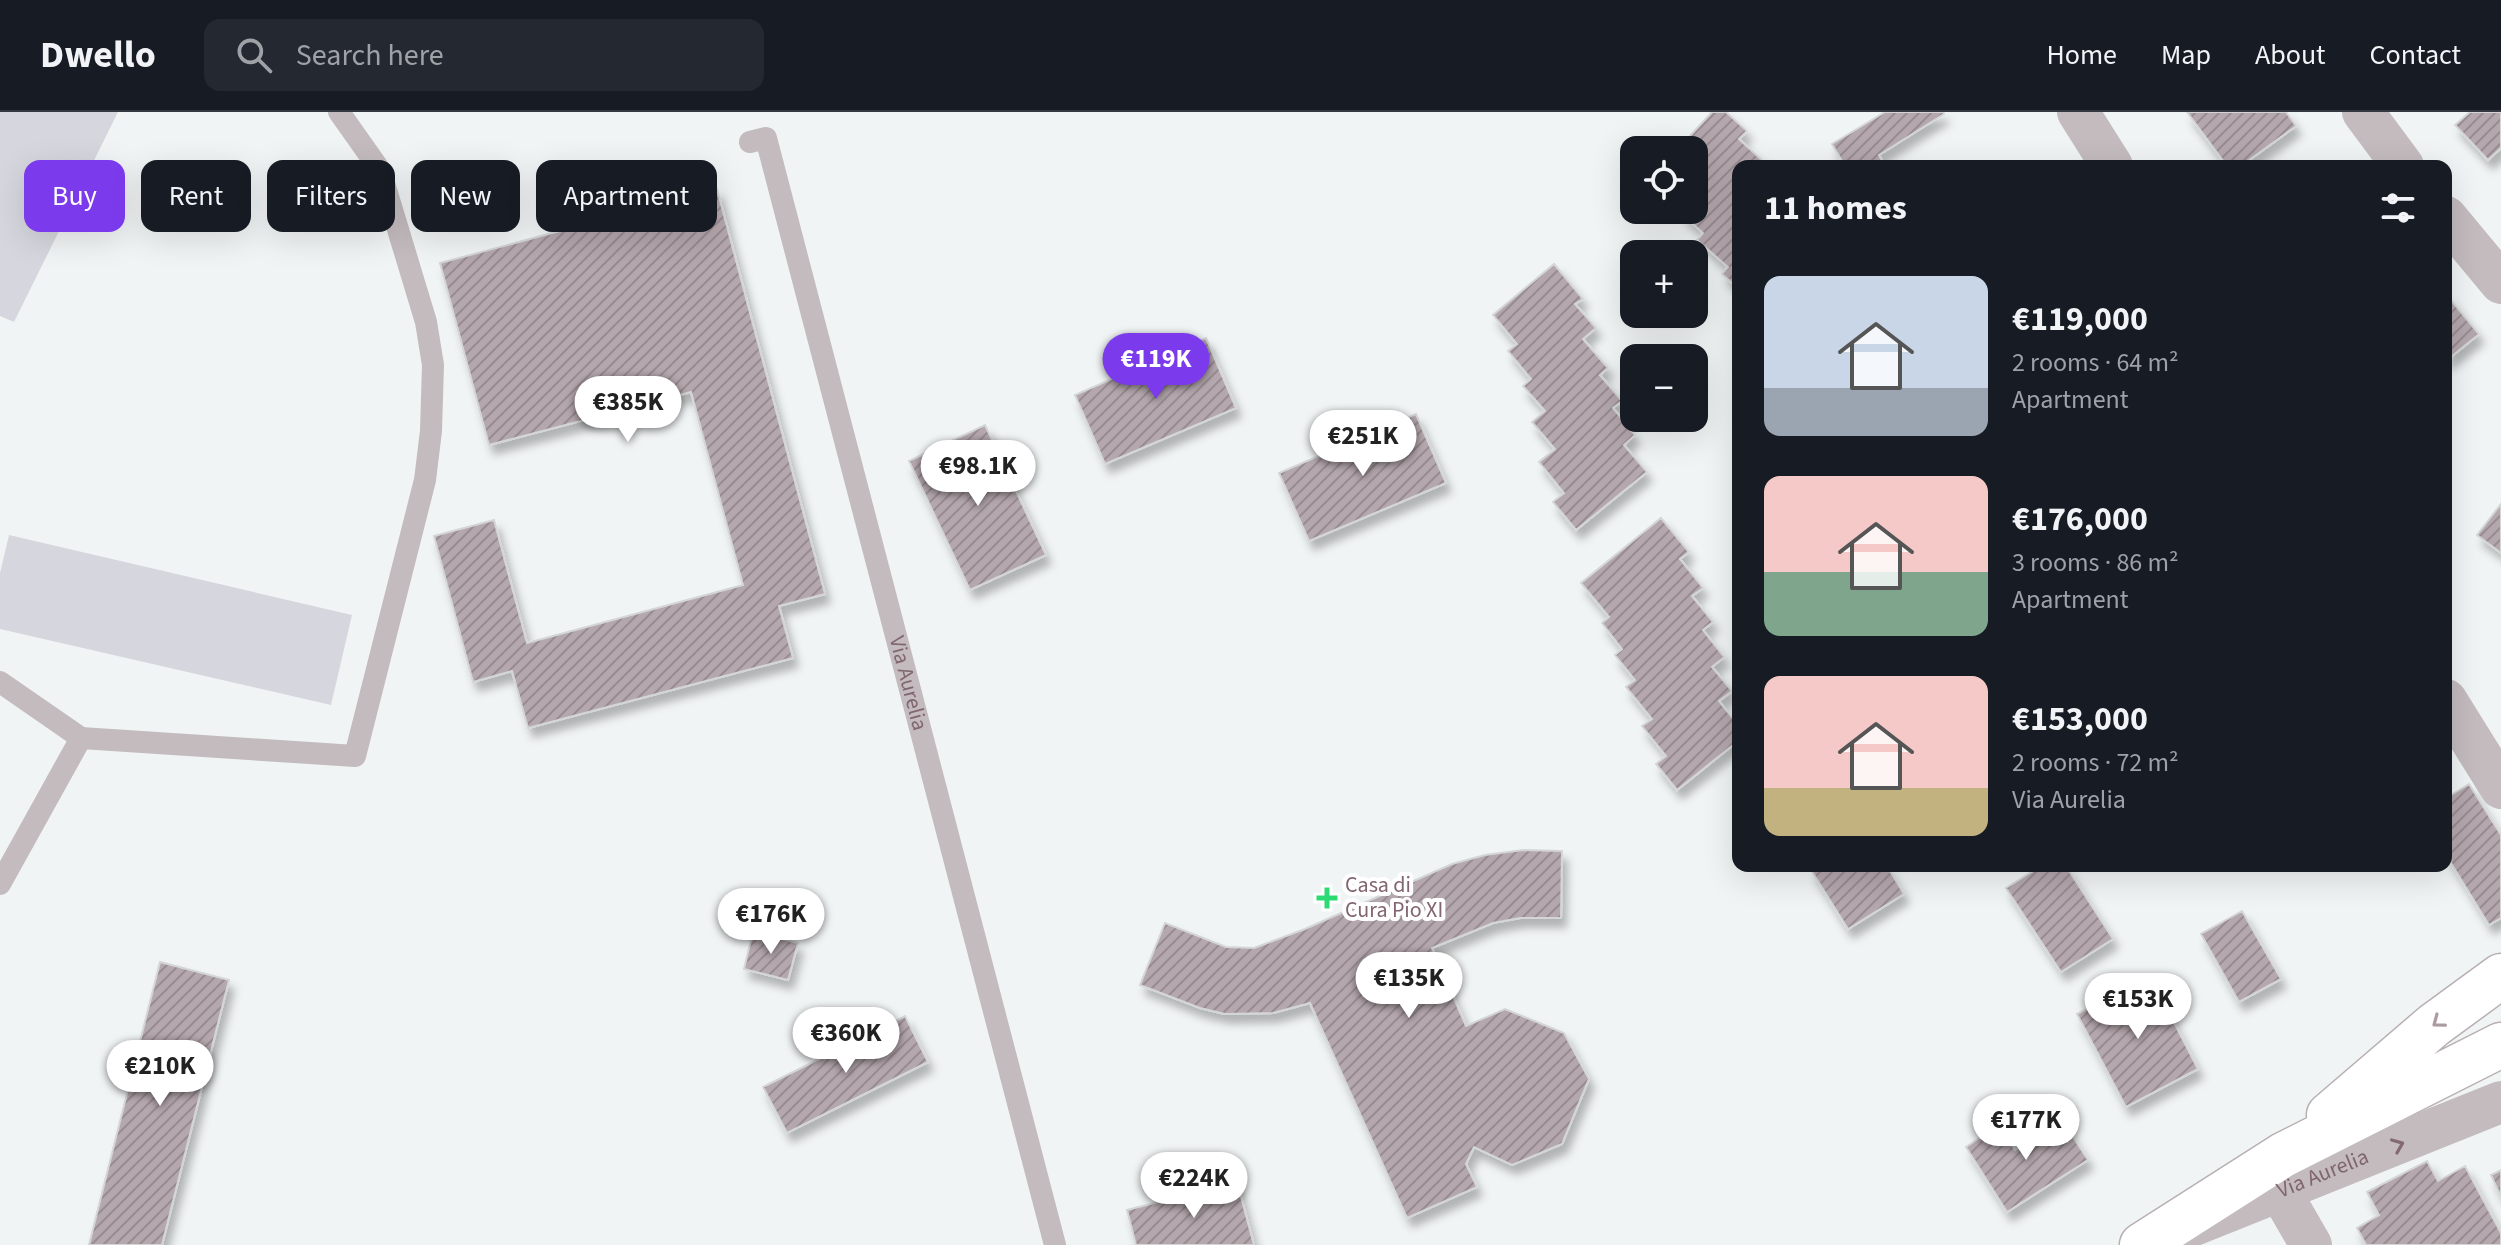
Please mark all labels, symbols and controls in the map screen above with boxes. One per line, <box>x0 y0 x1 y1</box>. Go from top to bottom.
search box <box>204 19 764 91</box>
text: Dwello <box>40 28 156 82</box>
icon: search <box>232 33 276 77</box>
text: Search here <box>296 34 444 77</box>
text: Home <box>2046 35 2117 75</box>
text: Map <box>2161 35 2211 75</box>
text: About <box>2255 35 2326 75</box>
text: Contact <box>2370 35 2461 75</box>
map controls <box>1620 136 1708 432</box>
button: locate <box>1620 136 1708 224</box>
chip: Buy <box>24 160 125 232</box>
chip: Rent <box>141 160 251 232</box>
chip: Filters <box>267 160 395 232</box>
chip: New <box>411 160 520 232</box>
chip: Apartment <box>536 160 717 232</box>
text: 11 homes <box>1764 184 1907 233</box>
icon: filters <box>2376 186 2420 230</box>
button: + <box>1620 240 1708 328</box>
text: €119,000 <box>2012 295 2148 344</box>
icon: home <box>1828 308 1924 404</box>
pin: €119K <box>1100 333 1212 401</box>
text: €119K <box>1121 340 1191 377</box>
button: − <box>1620 344 1708 432</box>
text: 2 rooms · 64 m² <box>2012 344 2179 381</box>
pin: €385K <box>572 376 684 444</box>
text: Apartment <box>2012 381 2129 418</box>
text: €385K <box>593 383 663 420</box>
pin: €251K <box>1307 410 1419 478</box>
text: €251K <box>1328 417 1398 454</box>
pin: €98.1K <box>913 440 1043 508</box>
text: €98.1K <box>939 447 1017 484</box>
text: €176,000 <box>2012 495 2148 544</box>
icon: home <box>1828 508 1924 604</box>
text: 3 rooms · 86 m² <box>2012 544 2179 581</box>
text: Apartment <box>2012 581 2129 618</box>
street label: Via Aurelia <box>881 632 936 734</box>
text: €153,000 <box>2012 695 2148 744</box>
icon: home <box>1828 708 1924 804</box>
text: 2 rooms · 72 m² <box>2012 744 2179 781</box>
text: Via Aurelia <box>2012 781 2126 818</box>
place label: Casa di Cura Pio XI <box>1345 869 1443 926</box>
marker: Casa di Cura Pio XI <box>1316 887 1338 909</box>
pin: €176K <box>715 888 827 956</box>
text: €176K <box>736 895 806 932</box>
pin: €135K <box>1353 952 1465 1020</box>
text: €135K <box>1374 959 1444 996</box>
pin: €153K <box>2082 973 2194 1041</box>
text: €153K <box>2103 980 2173 1017</box>
pin: €360K <box>790 1007 902 1075</box>
one-way arrow <box>2432 1013 2447 1027</box>
text: €360K <box>811 1014 881 1051</box>
pin: €210K <box>104 1040 216 1108</box>
text: €210K <box>125 1047 195 1084</box>
pin: €177K <box>1970 1094 2082 1162</box>
text: €177K <box>1991 1101 2061 1138</box>
one-way arrow <box>2390 1138 2404 1154</box>
street label: Via Aurelia <box>2272 1141 2373 1206</box>
pin: €224K <box>1138 1152 1250 1220</box>
text: €224K <box>1159 1159 1229 1196</box>

